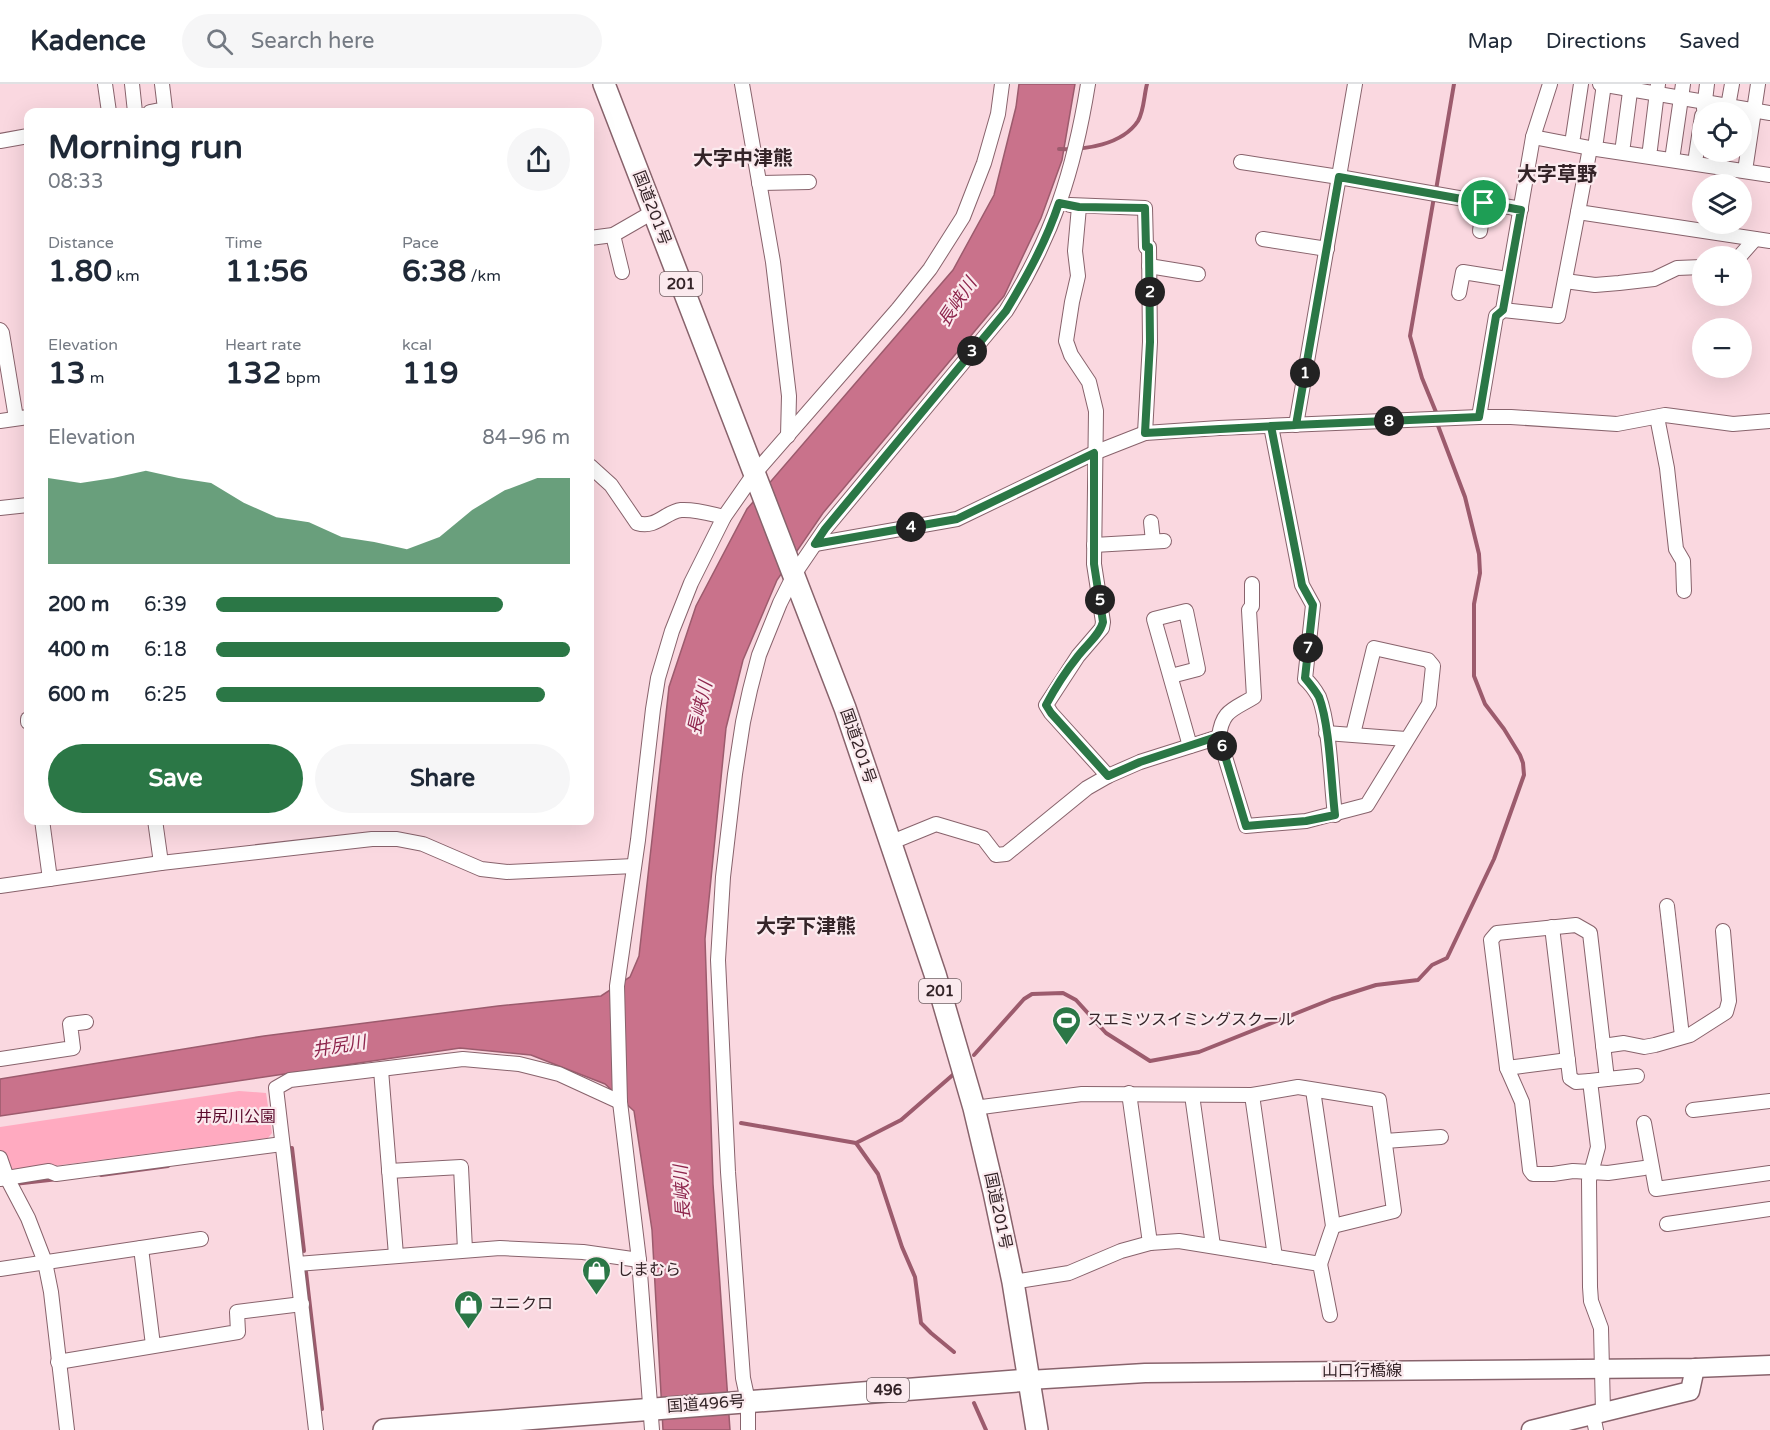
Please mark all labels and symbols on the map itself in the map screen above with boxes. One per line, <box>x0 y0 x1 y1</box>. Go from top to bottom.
district label: 大字中津熊 <box>693 147 793 171</box>
district label: 大字草野 <box>1517 163 1597 187</box>
street label: 国道201号 <box>629 168 675 248</box>
pin <box>1458 177 1509 228</box>
road number: 201 <box>660 272 702 296</box>
water label: 長峡川 <box>933 272 982 331</box>
pin: 2 <box>1135 277 1165 307</box>
pin: 3 <box>957 336 987 366</box>
pin: 1 <box>1290 358 1320 388</box>
pin: 8 <box>1374 406 1404 436</box>
pin: 4 <box>896 512 926 542</box>
pin: 5 <box>1085 585 1115 615</box>
pin: 7 <box>1293 633 1323 663</box>
water label: 長峡川 <box>683 677 717 737</box>
street label: 国道201号 <box>836 706 880 786</box>
pin: 6 <box>1207 731 1237 761</box>
district label: 大字下津熊 <box>756 915 856 939</box>
road number: 201 <box>919 979 961 1003</box>
sports icon: スエミツスイミングスクール <box>1050 1004 1082 1046</box>
place label: スエミツスイミングスクール <box>1087 1010 1295 1030</box>
water label: 井尻川 <box>311 1031 369 1061</box>
park label: 井尻川公園 <box>196 1107 276 1127</box>
water label: 長峡川 <box>669 1162 694 1220</box>
street label: 国道201号 <box>980 1171 1016 1251</box>
shop icon: しまむら <box>580 1254 612 1296</box>
place label: しまむら <box>617 1260 681 1280</box>
shop icon: ユニクロ <box>452 1288 484 1330</box>
place label: ユニクロ <box>489 1294 553 1314</box>
street label: 山口行橋線 <box>1322 1361 1402 1381</box>
road number: 496 <box>867 1378 909 1402</box>
street label: 国道496号 <box>666 1391 746 1417</box>

